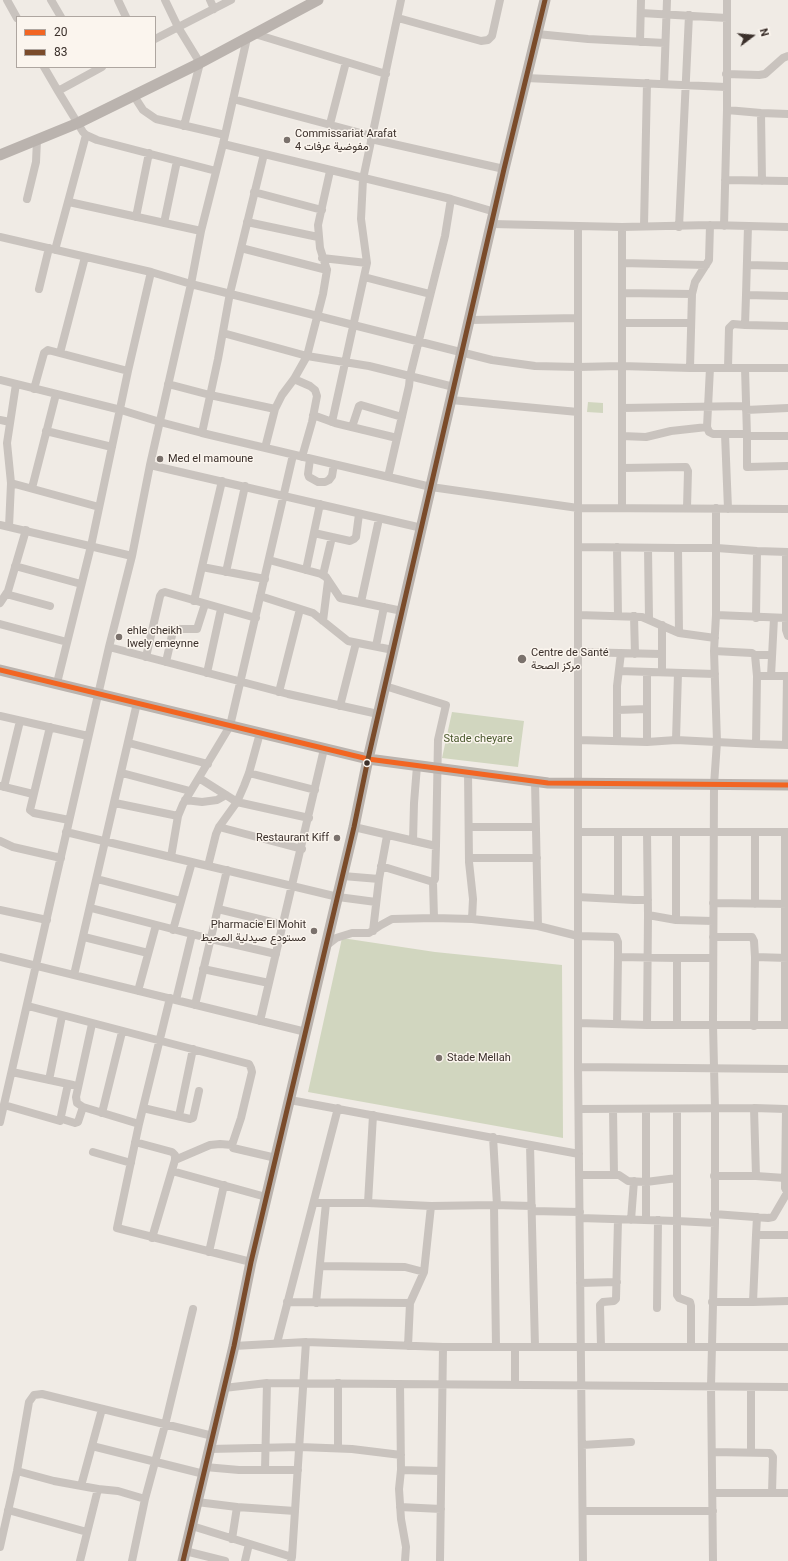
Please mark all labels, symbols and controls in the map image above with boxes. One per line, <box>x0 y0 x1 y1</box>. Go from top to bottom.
legend <box>16 16 156 68</box>
north arrow <box>732 16 772 56</box>
text: 20 <box>54 25 68 39</box>
text: N <box>757 27 771 38</box>
text: 83 <box>54 45 68 59</box>
place label: Commissariat Arafat 4 مفوضية عرفات <box>295 127 397 153</box>
marker: Commissariat Arafat 4 مفوضية عرفات <box>282 135 292 145</box>
place label: Med el mamoune <box>168 452 253 466</box>
marker: Med el mamoune <box>155 454 165 464</box>
place label: ehle cheikh lwely emeynne <box>127 624 199 650</box>
marker: ehle cheikh lwely emeynne <box>114 632 124 642</box>
place label: Centre de Santé مركز الصحة <box>531 646 609 672</box>
marker: Centre de Santé مركز الصحة <box>516 653 528 665</box>
park label: Stade cheyare <box>443 732 513 746</box>
unlabelled marker <box>362 758 372 768</box>
place label: Restaurant Kiff <box>256 831 329 845</box>
marker: Restaurant Kiff <box>332 833 342 843</box>
place label: Pharmacie El Mohit مستودع صيدلية المحيط <box>201 918 306 944</box>
marker: Pharmacie El Mohit مستودع صيدلية المحيط <box>309 926 319 936</box>
place label: Stade Mellah <box>447 1051 511 1065</box>
marker: Stade Mellah <box>434 1053 444 1063</box>

